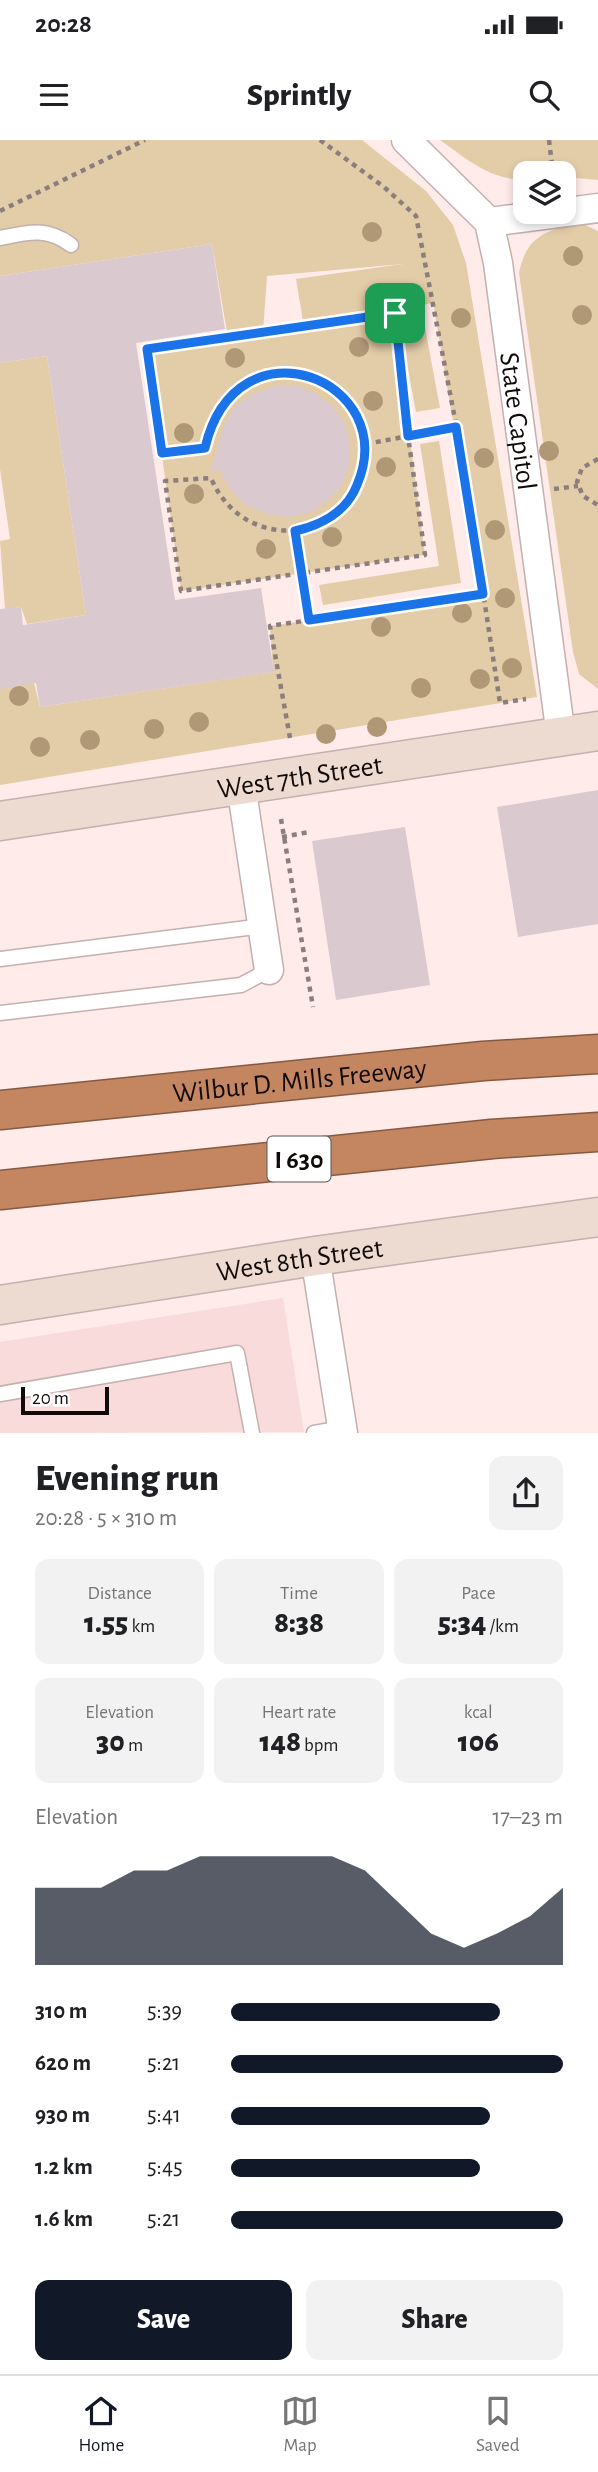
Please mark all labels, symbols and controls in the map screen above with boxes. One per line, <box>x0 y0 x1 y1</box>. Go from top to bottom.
text: 20:28 <box>35 11 92 37</box>
icon: menu <box>35 76 73 114</box>
icon: search <box>525 76 563 114</box>
text: Sprintly <box>247 79 351 111</box>
map controls <box>513 161 576 224</box>
button: layers <box>513 161 576 224</box>
pin <box>365 283 425 343</box>
icon: arrive <box>376 294 414 332</box>
street label: State Capitol <box>494 351 540 492</box>
street label: West 7th Street <box>216 752 384 804</box>
street label: Wilbur D. Mills Freeway <box>171 1055 428 1108</box>
road number: I 630 <box>268 1136 330 1182</box>
street label: West 8th Street <box>215 1235 385 1287</box>
scale bar <box>21 1384 108 1415</box>
text: 20 m <box>32 1389 69 1408</box>
button: share <box>489 1456 563 1530</box>
text: Evening run <box>35 1460 219 1498</box>
text: 20:28 · 5 × 310 m <box>35 1507 177 1530</box>
text: Distance <box>87 1584 152 1603</box>
text: Time <box>280 1584 318 1603</box>
text: Pace <box>461 1584 495 1603</box>
text: 1.55 <box>84 1608 128 1638</box>
text: 8:38 <box>274 1608 324 1638</box>
text: 5:34 <box>438 1608 486 1638</box>
text: km <box>128 1617 155 1636</box>
text: /km <box>486 1617 519 1636</box>
text: Elevation <box>85 1703 154 1722</box>
text: Heart rate <box>262 1703 336 1722</box>
text: kcal <box>464 1703 493 1722</box>
text: 30 <box>96 1727 125 1757</box>
text: 148 <box>259 1727 301 1757</box>
text: 106 <box>458 1727 499 1757</box>
text: m <box>125 1736 143 1755</box>
text: bpm <box>301 1736 339 1755</box>
text: Elevation <box>35 1806 118 1829</box>
text: 17–23 m <box>492 1806 563 1829</box>
text: 310 m <box>35 2000 87 2023</box>
text: 5:39 <box>147 2000 182 2023</box>
text: 620 m <box>35 2052 91 2075</box>
text: 5:21 <box>147 2052 180 2075</box>
text: 930 m <box>35 2104 90 2127</box>
text: 5:41 <box>147 2104 181 2127</box>
text: 1.2 km <box>35 2156 93 2179</box>
text: 5:45 <box>147 2156 183 2179</box>
text: 1.6 km <box>35 2208 93 2231</box>
text: 5:21 <box>147 2208 180 2231</box>
button: Save <box>35 2280 292 2360</box>
button: Share <box>306 2280 563 2360</box>
tab: Home <box>78 2392 124 2457</box>
tab: Map <box>281 2392 319 2457</box>
tab: Saved <box>476 2392 520 2457</box>

